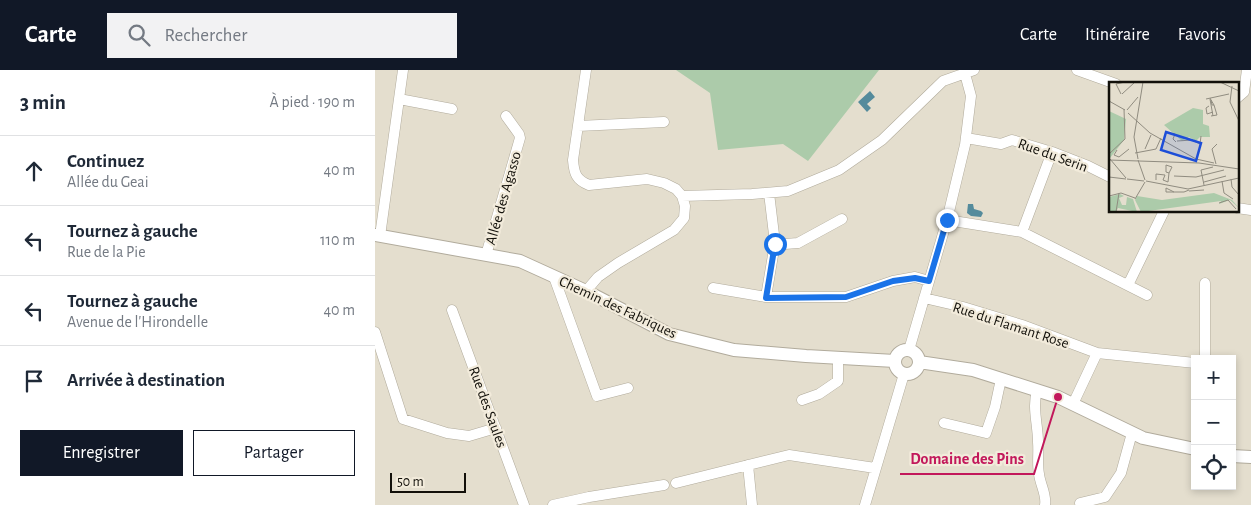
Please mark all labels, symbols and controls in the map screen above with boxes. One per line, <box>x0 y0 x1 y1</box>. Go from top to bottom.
search box <box>107 13 457 58</box>
icon: search <box>125 21 153 49</box>
text: Carte <box>25 23 77 47</box>
text: Rechercher <box>165 26 247 45</box>
text: Carte <box>1020 26 1057 44</box>
text: Itinéraire <box>1085 26 1150 44</box>
text: Favoris <box>1178 26 1226 44</box>
inset map <box>1109 82 1239 212</box>
text: 3 min <box>20 92 66 113</box>
text: À pied · 190 m <box>270 94 355 110</box>
street label: Rue du Serin <box>1016 136 1090 175</box>
street label: Allée des Agasso <box>483 150 524 246</box>
text: Continuez <box>67 152 144 171</box>
icon: ahead <box>20 157 48 185</box>
text: 40 m <box>323 162 355 178</box>
text: Allée du Geai <box>67 174 149 190</box>
route end <box>936 209 959 232</box>
text: Tournez à gauche <box>67 222 198 241</box>
icon: left <box>20 227 48 255</box>
text: 110 m <box>320 232 355 248</box>
route start <box>764 233 787 256</box>
text: Rue de la Pie <box>67 244 146 260</box>
street label: Chemin des Fabriques <box>557 274 679 341</box>
text: Tournez à gauche <box>67 292 198 311</box>
icon: left <box>20 297 48 325</box>
street label: Rue du Flamant Rose <box>951 300 1071 351</box>
text: 40 m <box>323 302 355 318</box>
text: Avenue de l'Hirondelle <box>67 314 208 330</box>
map controls <box>1191 355 1236 490</box>
button: + <box>1191 355 1236 400</box>
street label: Rue des Saules <box>466 365 509 450</box>
icon: arrive <box>20 367 48 395</box>
text: Arrivée à destination <box>67 371 225 390</box>
button: − <box>1191 400 1236 445</box>
button: Enregistrer <box>20 430 183 476</box>
button: Partager <box>193 430 355 476</box>
callout: Domaine des Pins <box>900 443 1034 474</box>
button: locate <box>1191 445 1236 490</box>
text: Domaine des Pins <box>910 451 1024 467</box>
scale bar <box>390 470 466 493</box>
text: 50 m <box>397 475 424 489</box>

